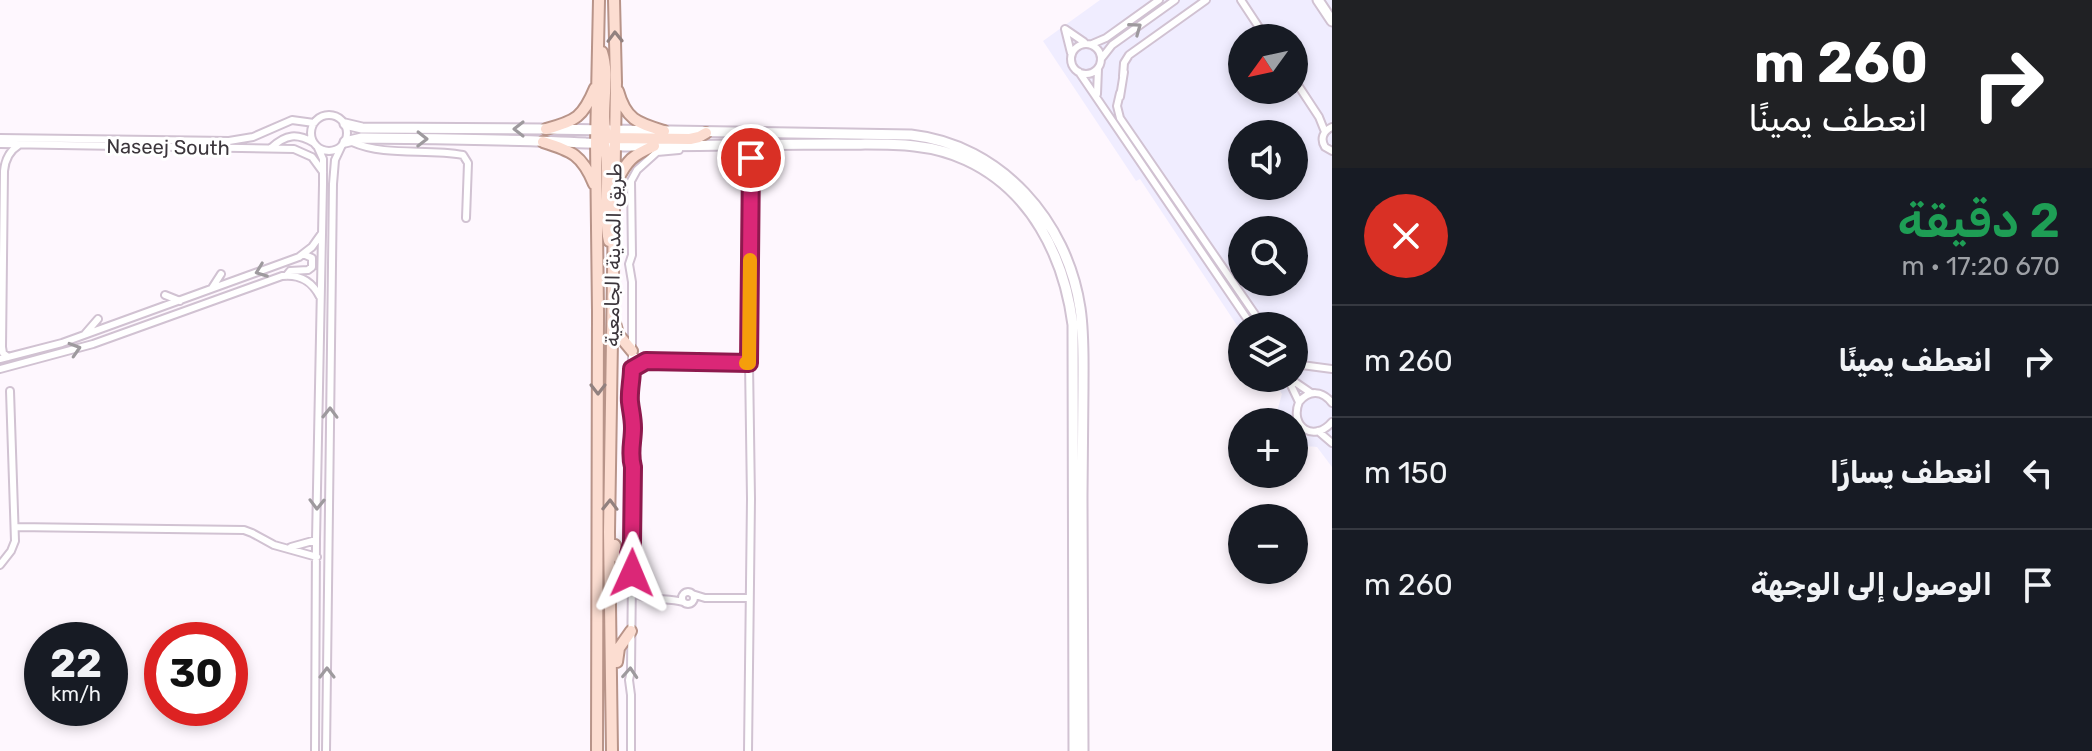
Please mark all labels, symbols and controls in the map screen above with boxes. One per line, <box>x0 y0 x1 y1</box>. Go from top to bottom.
one-way arrow <box>1128 23 1142 37</box>
north arrow <box>1228 24 1308 104</box>
map controls <box>1228 24 1308 584</box>
one-way arrow <box>606 30 624 43</box>
text: 260 m <box>1754 30 1928 96</box>
icon: right <box>1956 32 2060 136</box>
text: انعطف يمينًا <box>1748 97 1928 140</box>
one-way arrow <box>512 120 525 138</box>
button: sound <box>1228 120 1308 200</box>
pin <box>717 124 785 192</box>
one-way arrow <box>416 130 429 148</box>
street label: Naseej South <box>106 134 230 160</box>
icon: arrive <box>729 136 773 180</box>
street label: طريق المدينة الجامعية <box>599 163 627 347</box>
text: 2 دقيقة <box>1898 192 2060 249</box>
button: close <box>1364 194 1448 278</box>
button: search <box>1228 216 1308 296</box>
text: 670 m · 17:20 <box>1902 251 2060 282</box>
one-way arrow <box>255 261 269 278</box>
button: layers <box>1228 312 1308 392</box>
icon: right <box>2016 339 2060 383</box>
one-way arrow <box>68 342 82 358</box>
text: 260 m <box>1364 343 1453 379</box>
text: انعطف يمينًا <box>1838 343 1992 379</box>
one-way arrow <box>589 383 607 396</box>
one-way arrow <box>322 406 339 419</box>
button: + <box>1228 408 1308 488</box>
icon: left <box>2016 451 2060 495</box>
text: 150 m <box>1364 455 1448 491</box>
text: انعطف يسارًا <box>1830 455 1992 491</box>
one-way arrow <box>308 498 325 511</box>
one-way arrow <box>601 498 619 511</box>
button: − <box>1228 504 1308 584</box>
position arrow <box>590 531 674 615</box>
icon: arrive <box>2016 563 2060 607</box>
text: 260 m <box>1364 567 1453 603</box>
text: الوصول إلى الوجهة <box>1751 567 1992 603</box>
speed limit sign: 30 <box>144 622 248 726</box>
text: 22 <box>50 640 102 687</box>
one-way arrow <box>318 666 336 679</box>
one-way arrow <box>621 667 638 680</box>
text: km/h <box>51 682 101 706</box>

